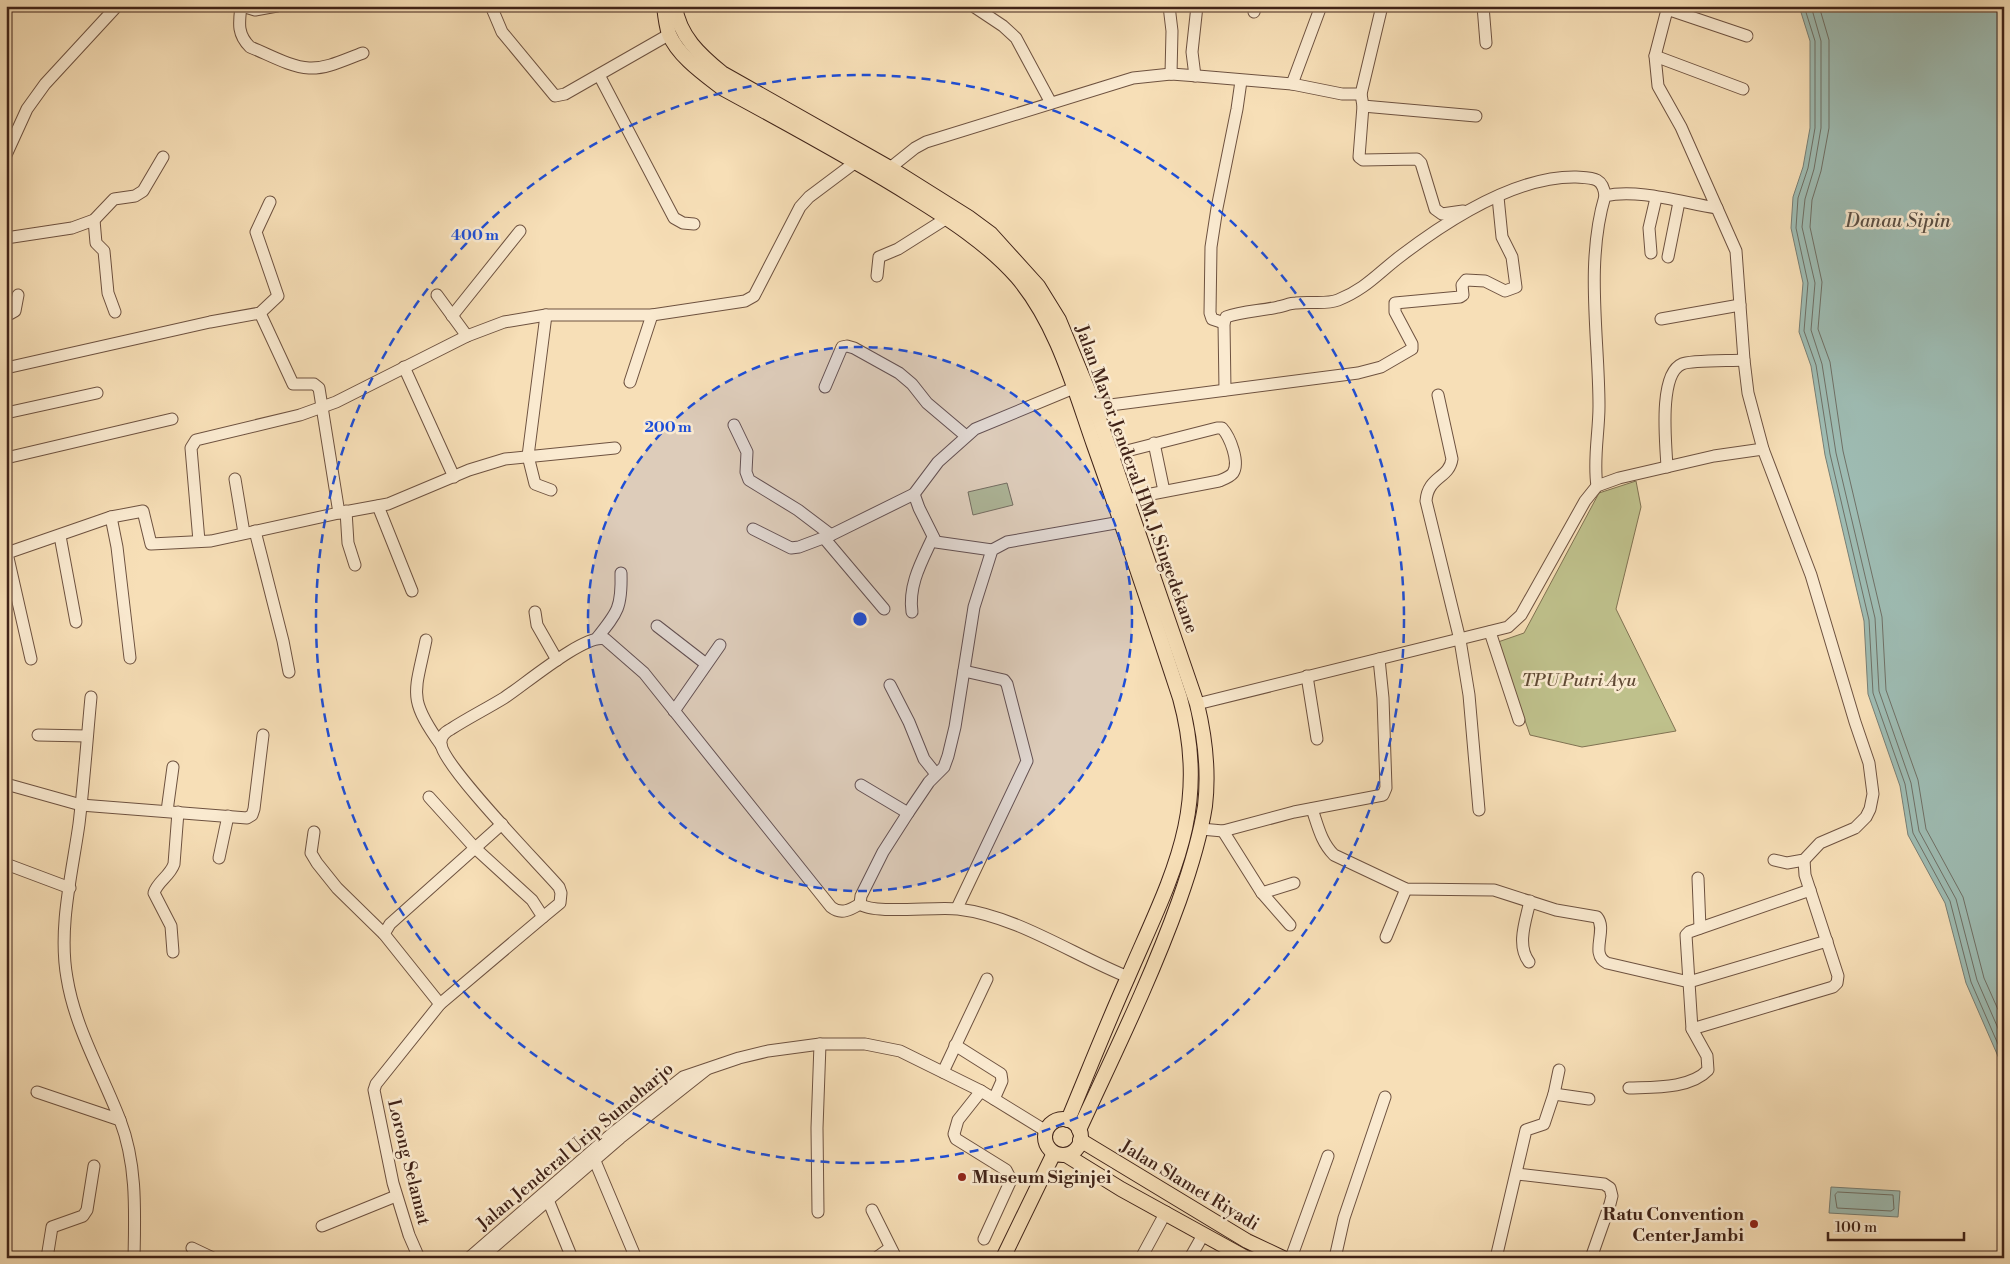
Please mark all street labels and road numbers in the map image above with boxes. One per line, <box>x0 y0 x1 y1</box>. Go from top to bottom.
street label: Jalan Mayor Jenderal HM. J.Singedekane <box>1070 321 1203 637</box>
street label: Jalan Jenderal Urip Sumoharjo <box>471 1057 678 1236</box>
street label: Lorong Selamat <box>382 1097 435 1228</box>
street label: Jalan Slamet Riyadi <box>1115 1134 1263 1236</box>

